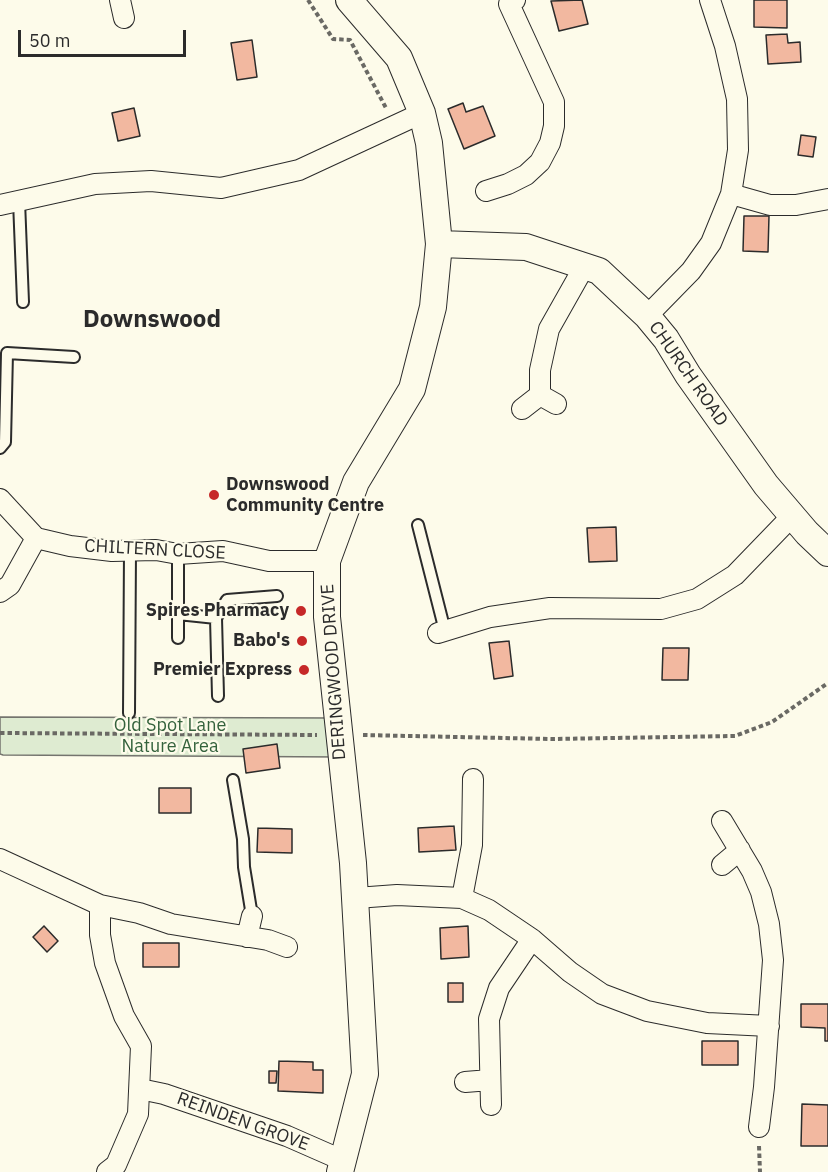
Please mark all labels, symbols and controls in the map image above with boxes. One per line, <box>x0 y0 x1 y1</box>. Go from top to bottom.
scale bar <box>21 18 189 56</box>
text: 50 m <box>29 29 71 52</box>
district label: Downswood <box>83 306 221 334</box>
street label: CHURCH ROAD <box>644 317 732 431</box>
place label: Downswood Community Centre <box>226 474 384 516</box>
marker: Downswood Community Centre <box>207 488 221 502</box>
street label: CHILTERN CLOSE <box>84 536 226 564</box>
street label: DERINGWOOD DRIVE <box>317 583 351 761</box>
place label: Spires Pharmacy <box>146 600 289 622</box>
marker: Spires Pharmacy <box>294 604 308 618</box>
place label: Babo's <box>233 630 290 652</box>
marker: Babo's <box>295 634 309 648</box>
place label: Premier Express <box>153 659 292 681</box>
marker: Premier Express <box>297 663 311 677</box>
park label: Old Spot Lane Nature Area <box>114 715 226 758</box>
street label: REINDEN GROVE <box>174 1088 312 1156</box>

